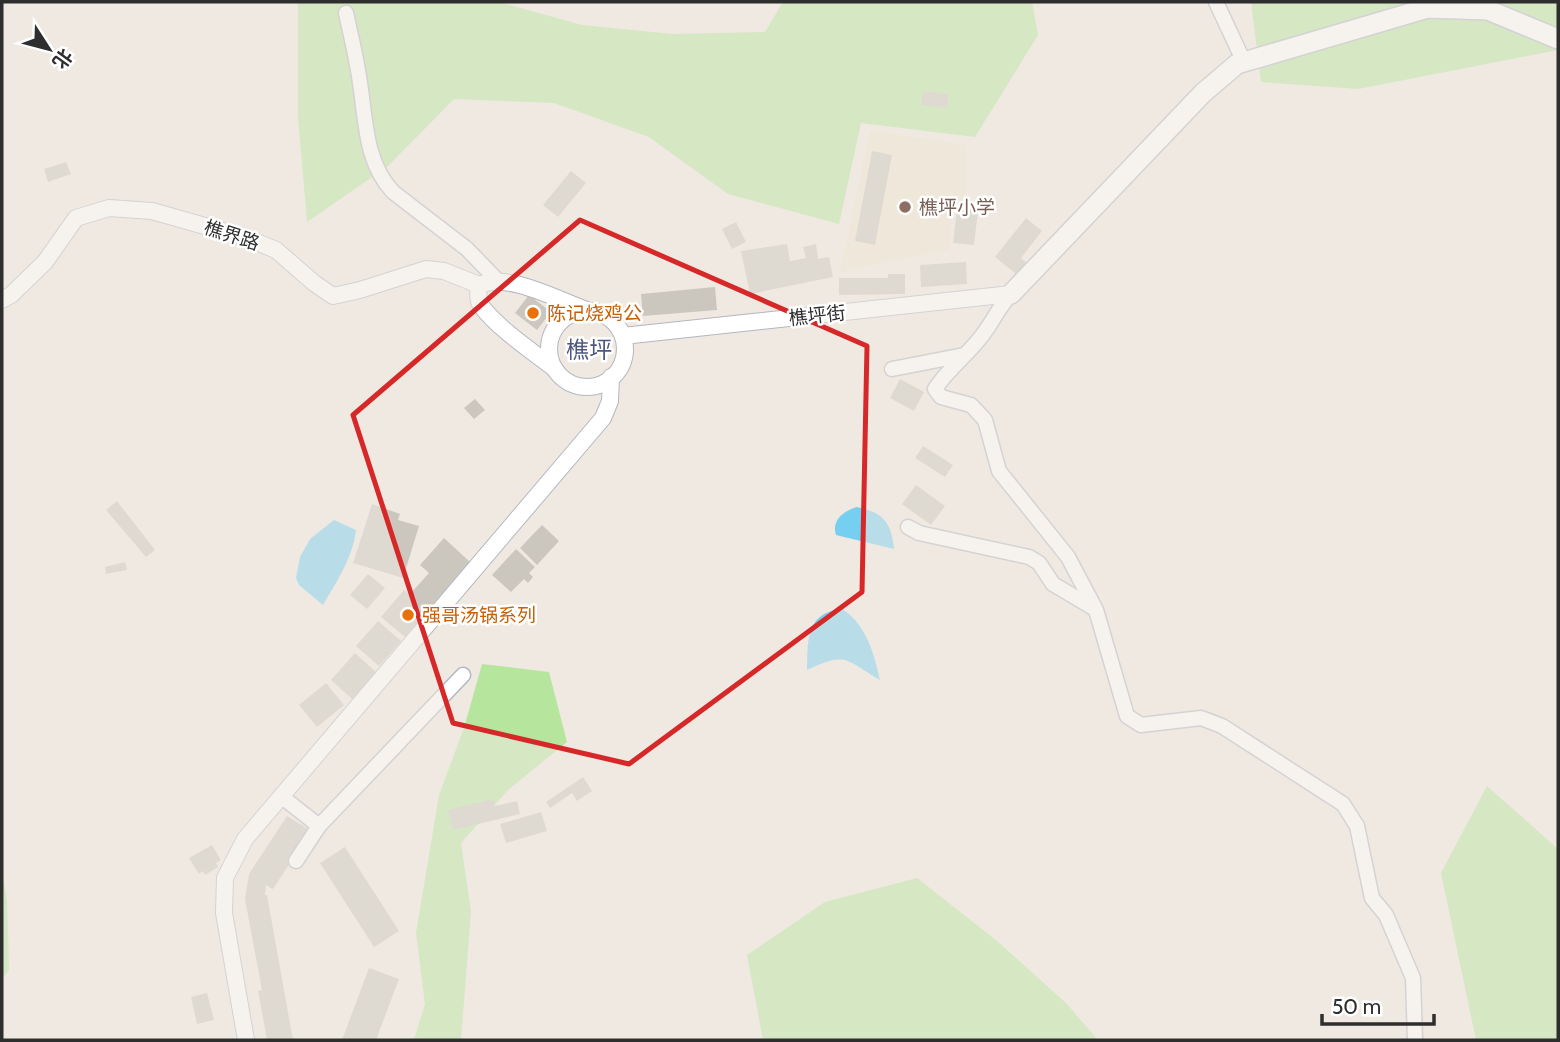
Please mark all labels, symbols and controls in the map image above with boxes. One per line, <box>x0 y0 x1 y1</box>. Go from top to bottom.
north arrow <box>14 14 84 84</box>
text: 北 <box>47 44 77 73</box>
place label: 樵坪小学 <box>919 196 995 219</box>
marker: 樵坪小学 <box>897 199 913 215</box>
street label: 樵界路 <box>201 216 263 255</box>
street label: 樵坪街 <box>787 301 847 330</box>
place label: 陈记烧鸡公 <box>547 302 642 325</box>
marker: 陈记烧鸡公 <box>525 305 541 321</box>
district label: 樵坪 <box>566 336 612 364</box>
place label: 强哥汤锅系列 <box>422 604 536 627</box>
marker: 强哥汤锅系列 <box>400 607 416 623</box>
scale bar <box>1322 982 1434 1026</box>
text: 50 m <box>1332 994 1381 1019</box>

